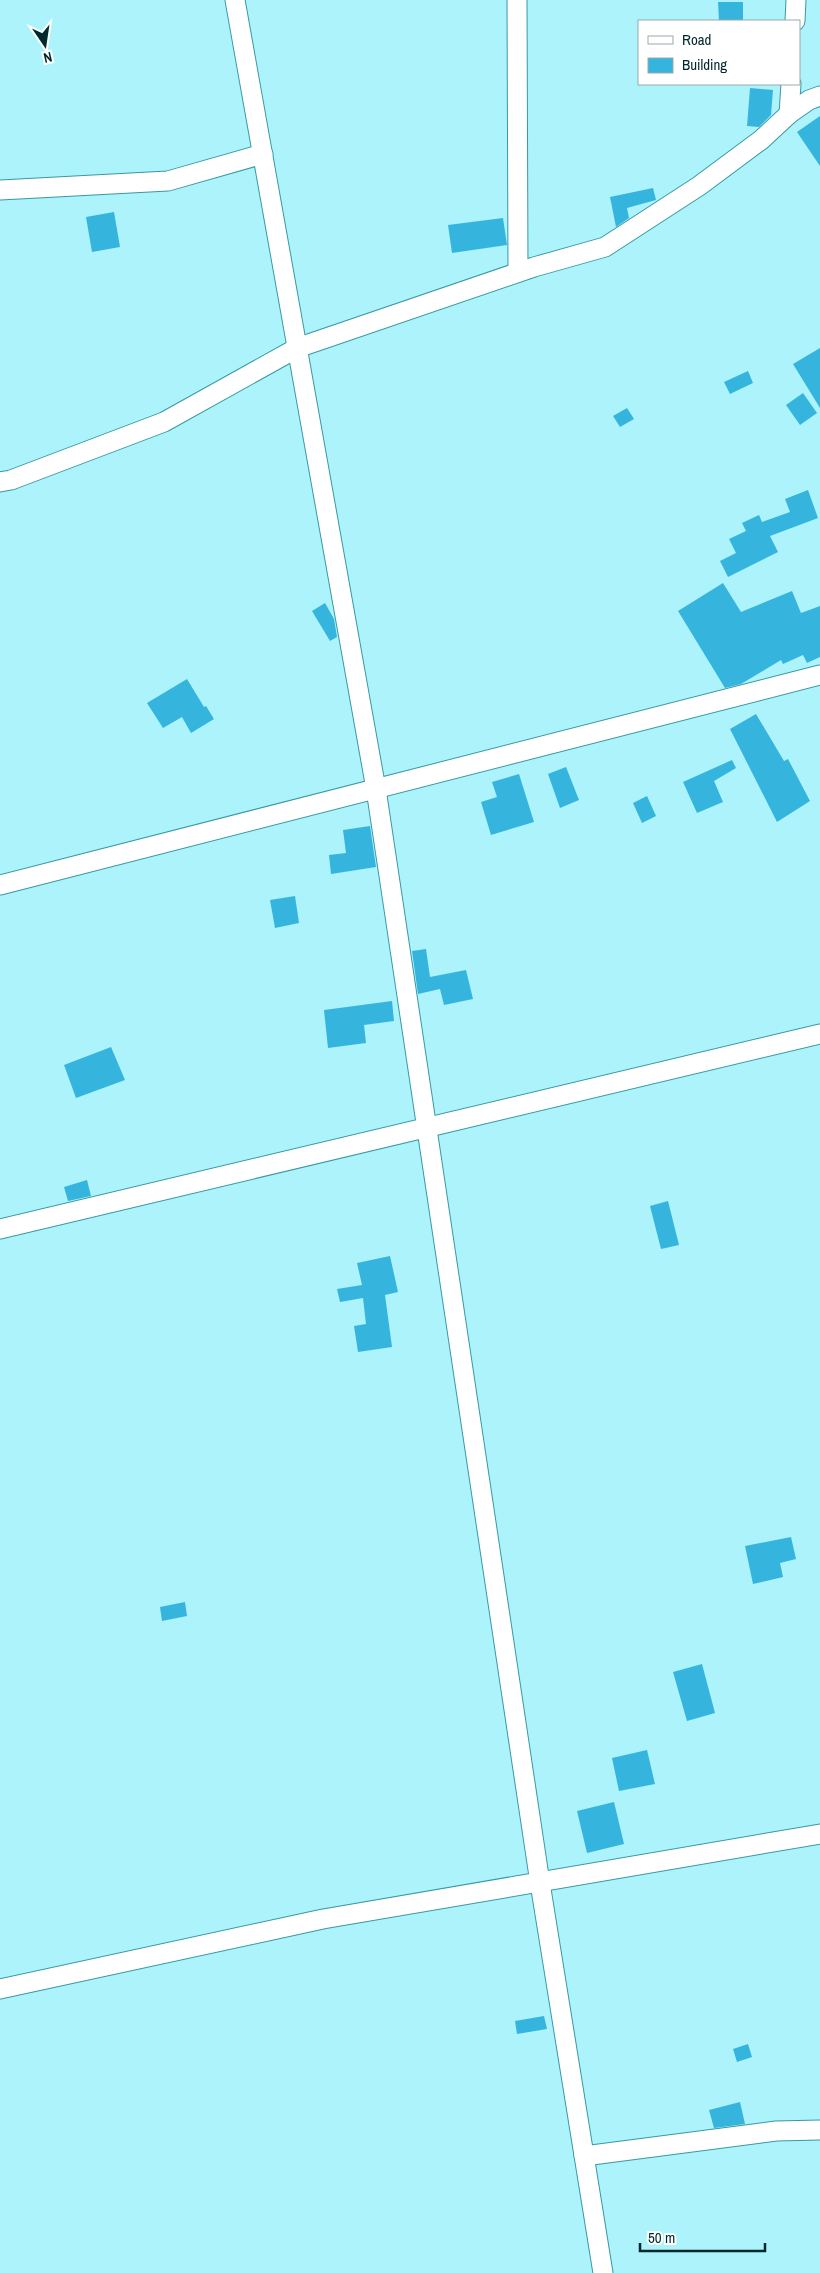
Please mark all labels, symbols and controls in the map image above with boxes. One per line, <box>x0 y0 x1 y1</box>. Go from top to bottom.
north arrow <box>20 20 70 70</box>
legend <box>638 20 800 85</box>
text: Road <box>682 29 711 50</box>
text: N <box>42 48 54 67</box>
text: Building <box>682 54 727 75</box>
scale bar <box>640 2220 765 2252</box>
text: 50 m <box>648 2227 675 2248</box>

